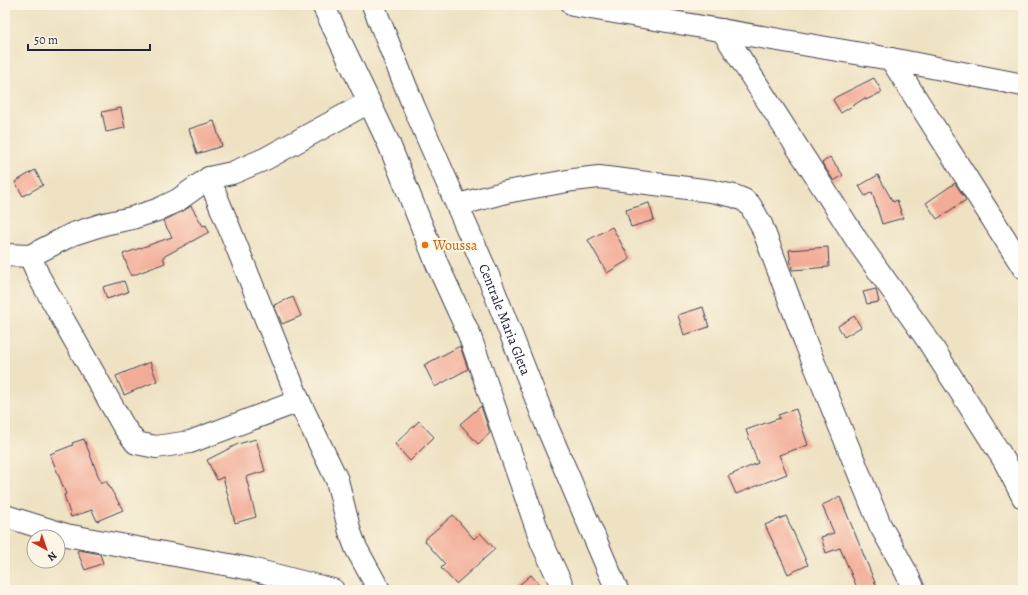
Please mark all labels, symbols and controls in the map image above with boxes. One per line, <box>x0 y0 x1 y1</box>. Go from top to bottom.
scale bar <box>28 26 150 52</box>
text: 50 m <box>34 32 58 48</box>
place label: Woussa <box>432 236 478 255</box>
marker: Woussa <box>420 240 430 250</box>
street label: Centrale Maria Gleta <box>474 261 536 378</box>
north arrow <box>26 529 66 569</box>
text: N <box>44 548 60 565</box>

